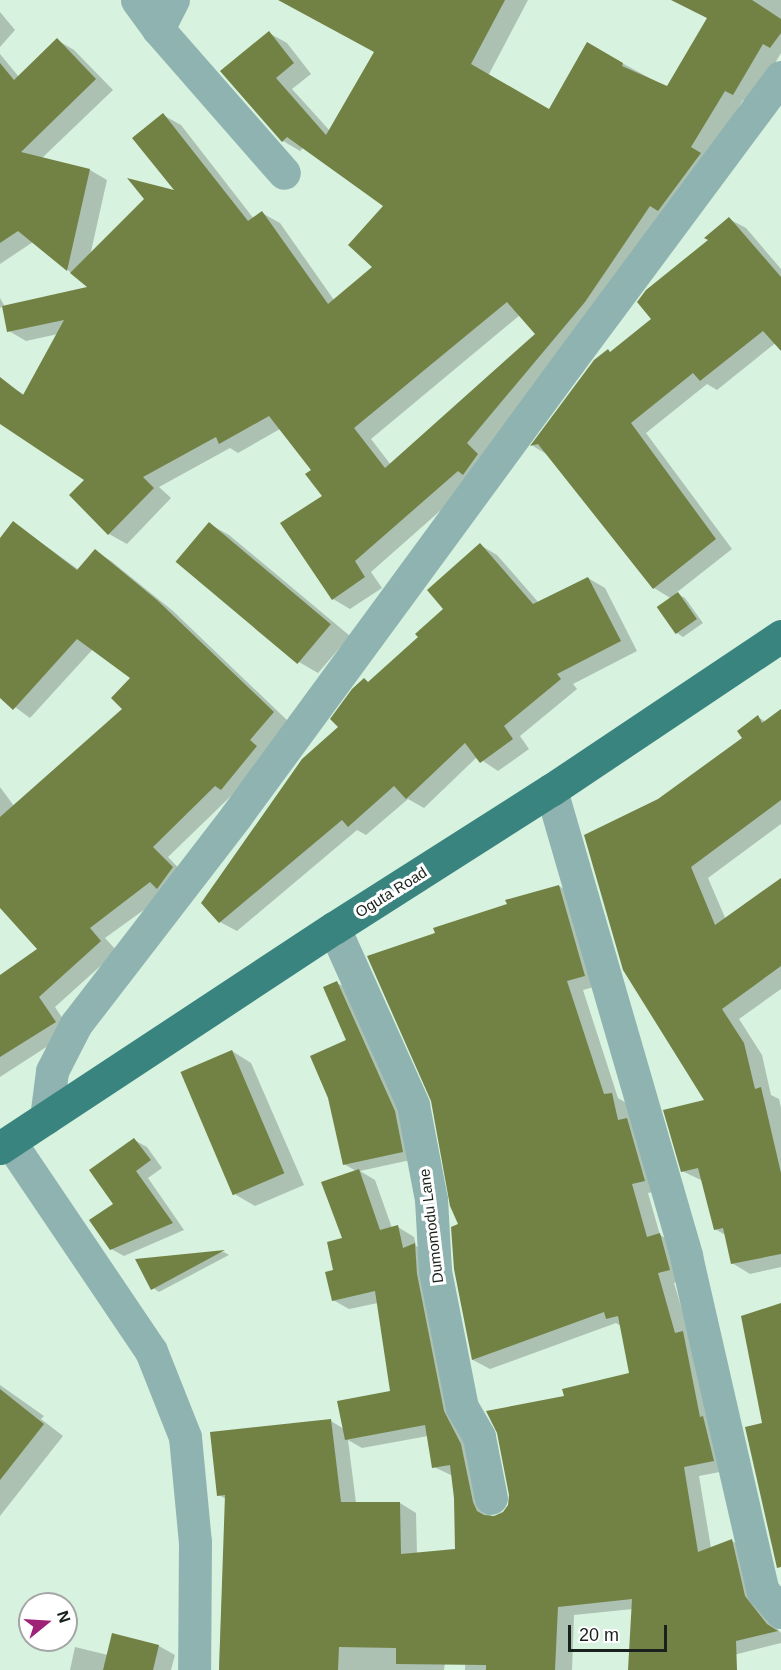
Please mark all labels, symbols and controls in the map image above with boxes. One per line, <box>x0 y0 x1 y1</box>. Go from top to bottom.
street label: Oguta Road <box>352 863 430 921</box>
street label: Dumomodu Lane <box>415 1168 447 1284</box>
north arrow <box>18 1592 78 1652</box>
text: N <box>54 1609 74 1625</box>
scale bar <box>571 1613 670 1651</box>
text: 20 m <box>579 1625 619 1645</box>

